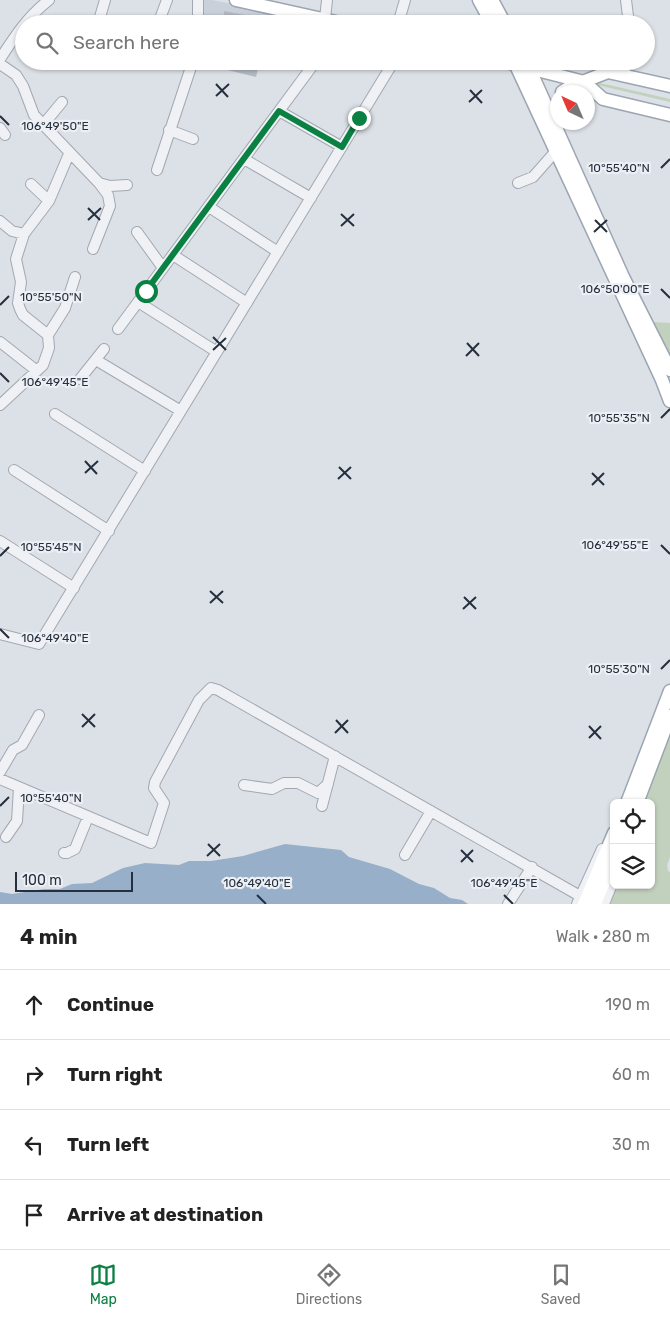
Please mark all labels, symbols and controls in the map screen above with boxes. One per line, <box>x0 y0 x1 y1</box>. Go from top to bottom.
search box <box>15 15 655 70</box>
icon: search <box>33 29 61 57</box>
text: Search here <box>73 31 180 54</box>
north arrow <box>550 85 595 130</box>
route end <box>348 107 371 130</box>
text: 106°49'50"E <box>21 119 89 133</box>
text: 10°55'40"N <box>588 161 650 175</box>
route start <box>135 280 158 303</box>
text: 106°50'00"E <box>580 282 650 296</box>
text: 10°55'50"N <box>20 290 82 304</box>
text: 106°49'45"E <box>22 375 88 389</box>
text: 10°55'35"N <box>588 411 650 425</box>
text: 106°49'55"E <box>581 538 649 552</box>
text: 10°55'45"N <box>20 540 82 554</box>
text: 106°49'40"E <box>21 631 89 645</box>
text: 10°55'30"N <box>588 662 650 676</box>
text: 10°55'40"N <box>20 791 82 805</box>
map controls <box>610 799 655 889</box>
button: locate <box>610 799 655 844</box>
button: layers <box>610 844 655 889</box>
scale bar <box>15 869 132 892</box>
text: 100 m <box>22 872 62 889</box>
text: 106°49'40"E <box>223 876 291 890</box>
text: 106°49'45"E <box>471 876 537 890</box>
text: 4 min <box>20 924 78 949</box>
text: Walk · 280 m <box>556 927 650 946</box>
icon: ahead <box>20 991 48 1019</box>
text: Continue <box>67 993 154 1016</box>
text: 190 m <box>605 995 650 1014</box>
icon: right <box>20 1061 48 1089</box>
text: Turn right <box>67 1063 162 1086</box>
text: 60 m <box>612 1065 650 1084</box>
icon: left <box>20 1131 48 1159</box>
text: Turn left <box>67 1133 149 1156</box>
text: 30 m <box>612 1135 650 1154</box>
icon: arrive <box>20 1201 48 1229</box>
text: Arrive at destination <box>67 1203 263 1226</box>
tab: Map <box>89 1261 117 1308</box>
tab: Directions <box>296 1261 362 1308</box>
tab: Saved <box>541 1261 581 1308</box>

